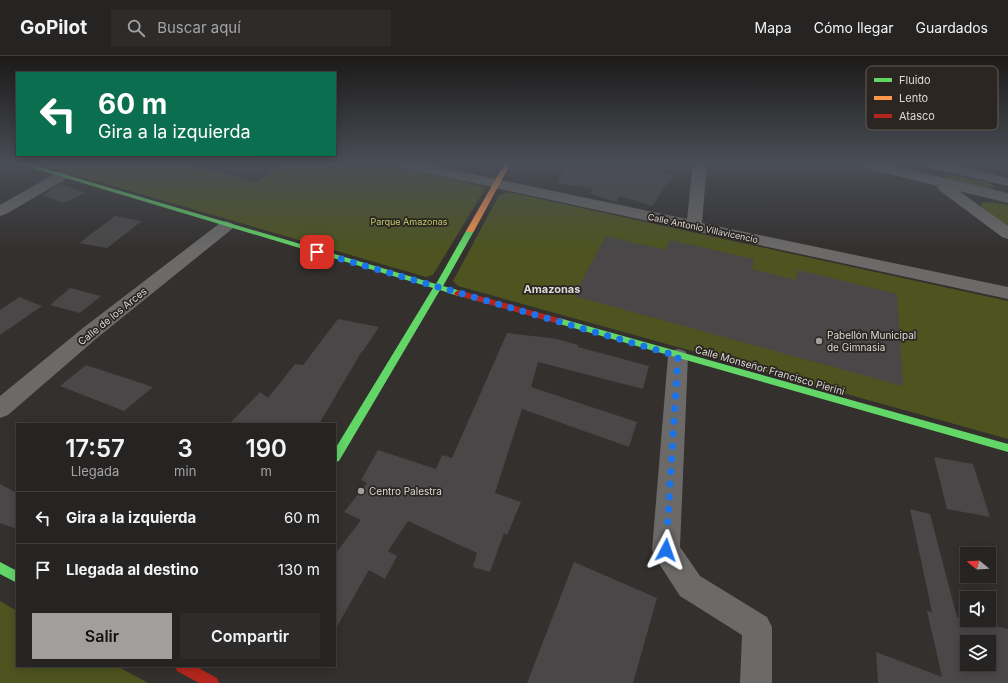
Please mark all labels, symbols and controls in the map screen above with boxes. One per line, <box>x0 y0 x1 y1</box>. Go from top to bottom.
search box <box>111 10 391 46</box>
text: GoPilot <box>20 16 87 39</box>
icon: search <box>125 17 147 39</box>
text: Buscar aquí <box>157 18 241 37</box>
text: Mapa <box>755 19 792 36</box>
text: Cómo llegar <box>814 19 894 36</box>
text: Guardados <box>916 19 988 36</box>
legend <box>866 66 998 130</box>
text: Fluido <box>899 73 931 87</box>
text: 60 m <box>98 87 167 121</box>
icon: left <box>32 88 84 140</box>
text: Lento <box>899 91 929 105</box>
text: Atasco <box>899 109 935 123</box>
text: Gira a la izquierda <box>98 121 251 142</box>
street label: Calle Antonio Villavicencio <box>647 211 759 245</box>
park label: Parque Amazonas <box>370 216 448 227</box>
pin <box>300 235 334 269</box>
icon: arrive <box>306 241 328 263</box>
district label: Amazonas <box>524 282 580 296</box>
street label: Calle de los Arces <box>75 285 149 347</box>
place label: Pabellón Municipal de Gimnasia <box>827 329 916 353</box>
marker: Pabellón Municipal de Gimnasia <box>814 336 824 346</box>
street label: Calle Monseñor Francisco Pierini <box>694 343 846 397</box>
text: 17:57 <box>65 434 125 463</box>
text: 3 <box>178 434 193 463</box>
text: 190 <box>245 434 287 463</box>
text: Llegada <box>71 463 119 479</box>
text: min <box>174 463 196 479</box>
text: m <box>260 463 272 479</box>
place label: Centro Palestra <box>369 485 442 497</box>
marker: Centro Palestra <box>356 486 366 496</box>
icon: left <box>32 507 54 529</box>
text: Gira a la izquierda <box>66 508 196 527</box>
text: 60 m <box>284 508 320 527</box>
position arrow <box>645 529 687 571</box>
north arrow <box>960 547 996 583</box>
map controls <box>960 547 996 671</box>
icon: arrive <box>32 559 54 581</box>
text: Llegada al destino <box>66 560 199 579</box>
text: 130 m <box>278 560 320 579</box>
button: sound <box>960 591 996 627</box>
button: Salir <box>32 613 172 659</box>
button: Compartir <box>180 613 320 659</box>
button: layers <box>960 635 996 671</box>

